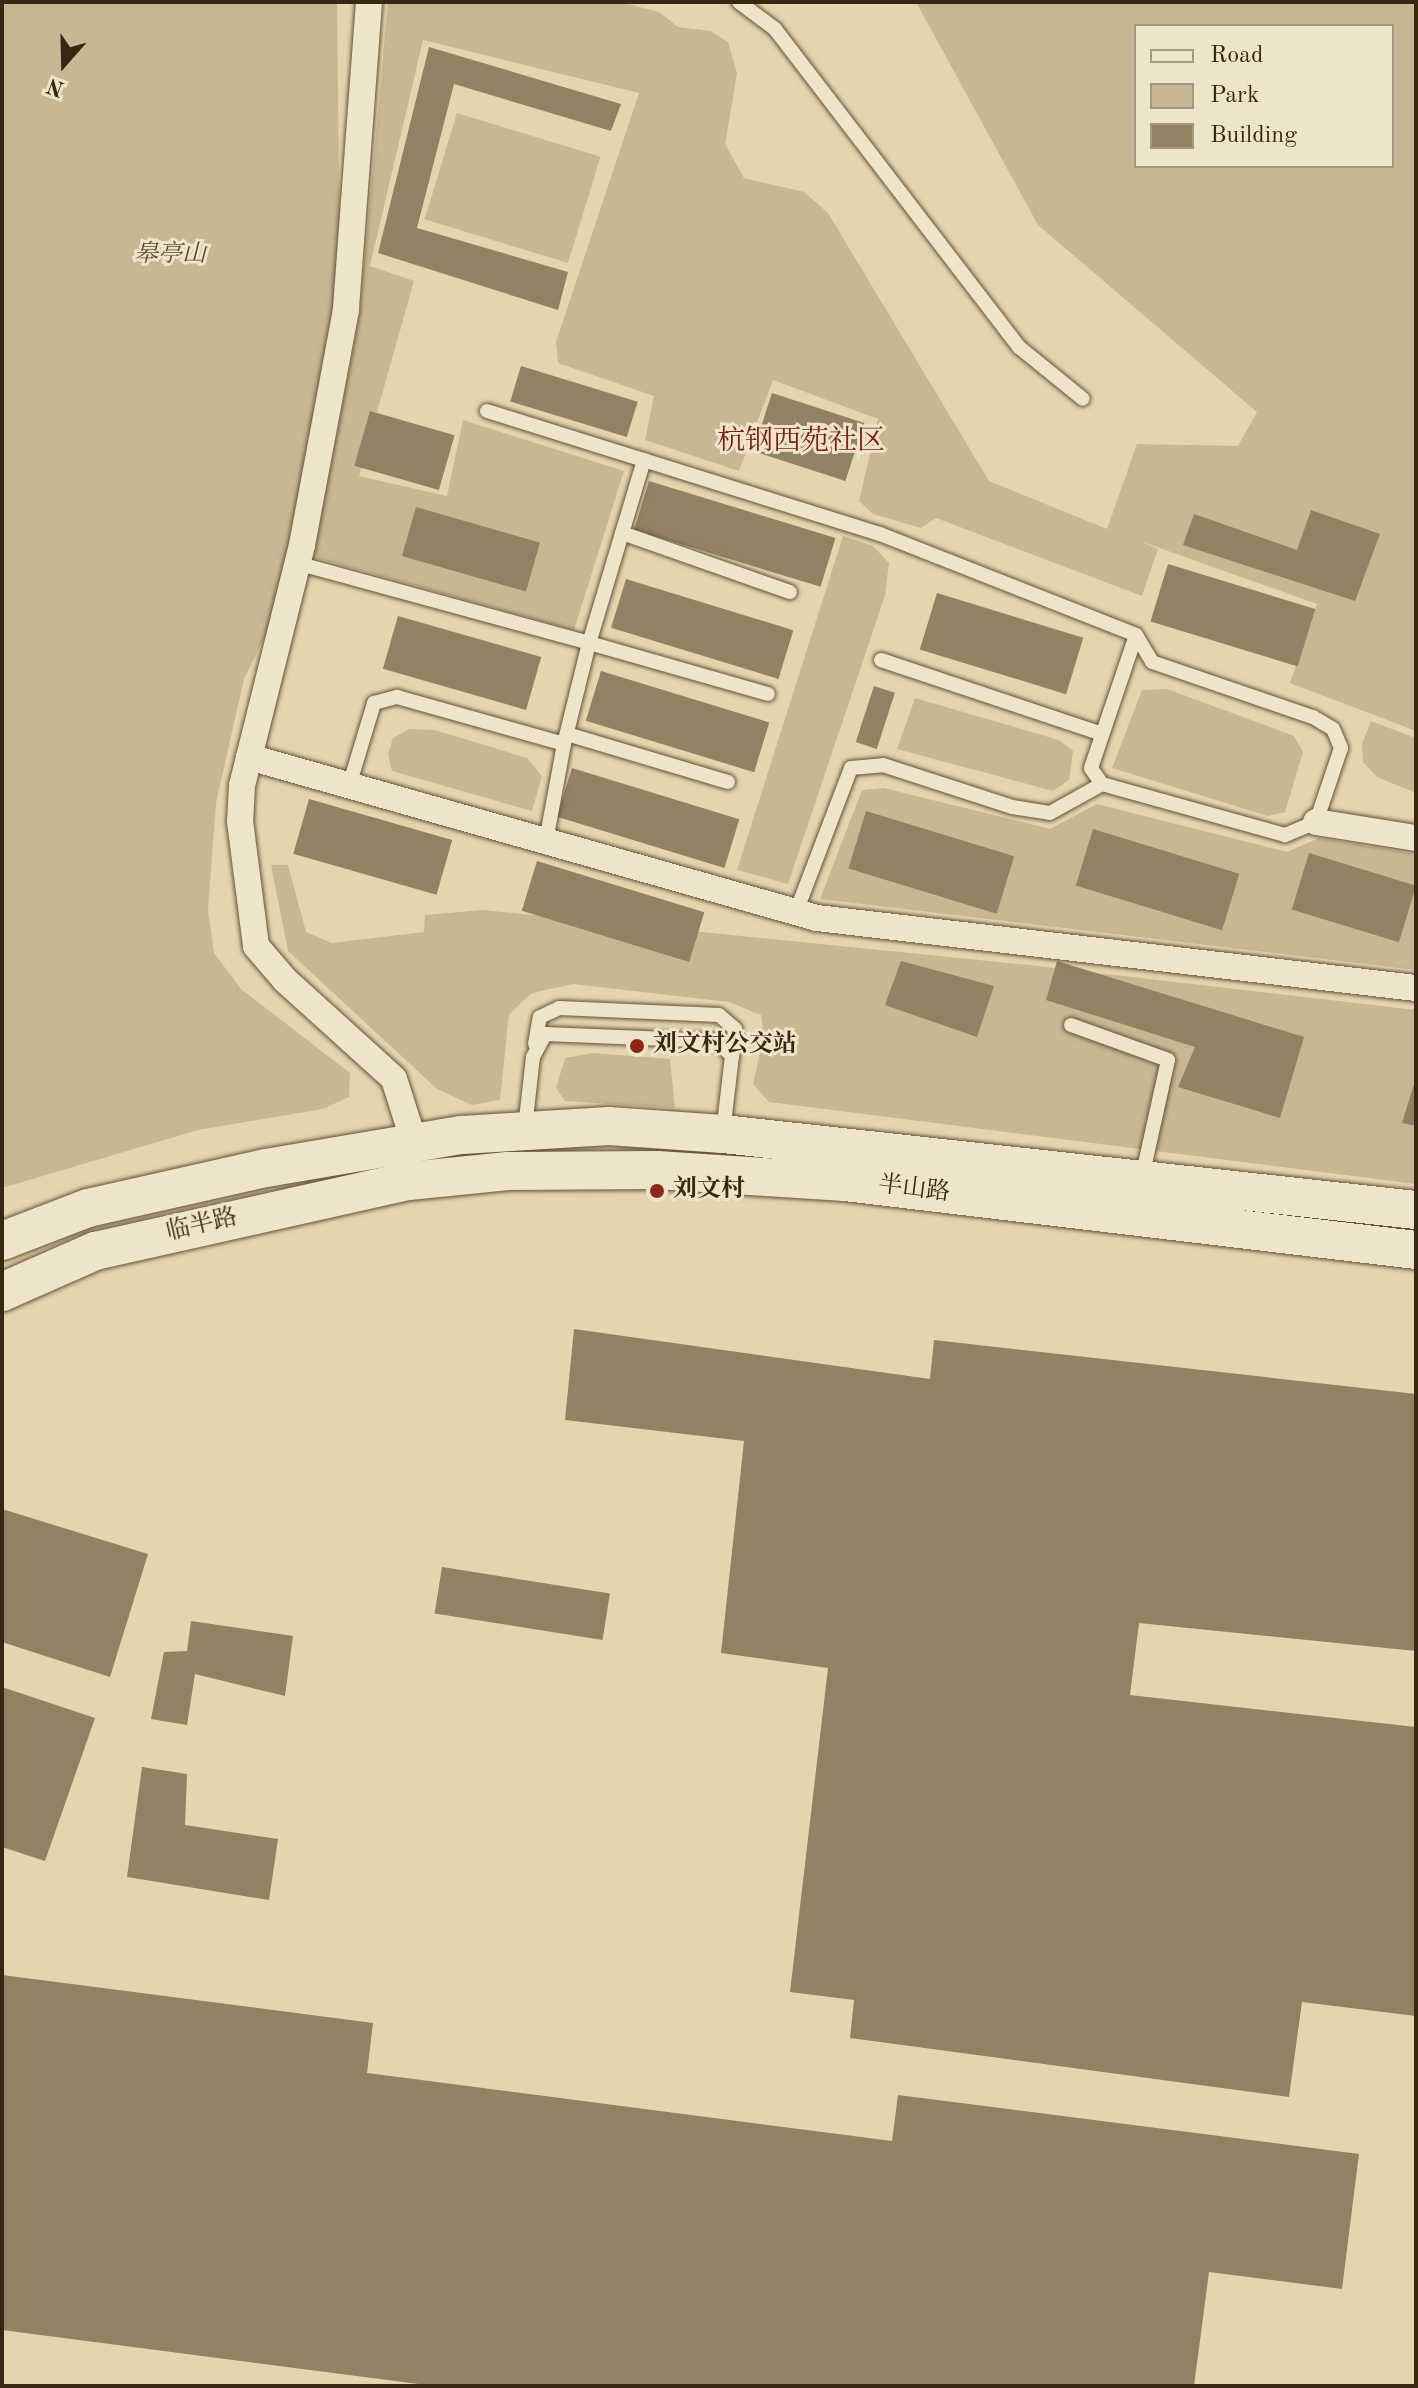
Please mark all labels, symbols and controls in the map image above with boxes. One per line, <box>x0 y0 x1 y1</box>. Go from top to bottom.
north arrow <box>24 24 104 104</box>
legend <box>1134 24 1394 168</box>
text: Road <box>1210 44 1263 68</box>
text: N <box>44 73 67 100</box>
text: Park <box>1210 84 1259 108</box>
text: Building <box>1210 124 1297 148</box>
park label: 皋亭山 <box>134 242 206 270</box>
district label: 杭钢西苑社区 <box>717 425 885 459</box>
place label: 刘文村公交站 <box>653 1032 797 1060</box>
marker: 刘文村公交站 <box>628 1037 646 1055</box>
street label: 半山路 <box>877 1171 951 1209</box>
place label: 刘文村 <box>673 1177 745 1205</box>
marker: 刘文村 <box>648 1182 666 1200</box>
street label: 临半路 <box>164 1204 240 1248</box>

